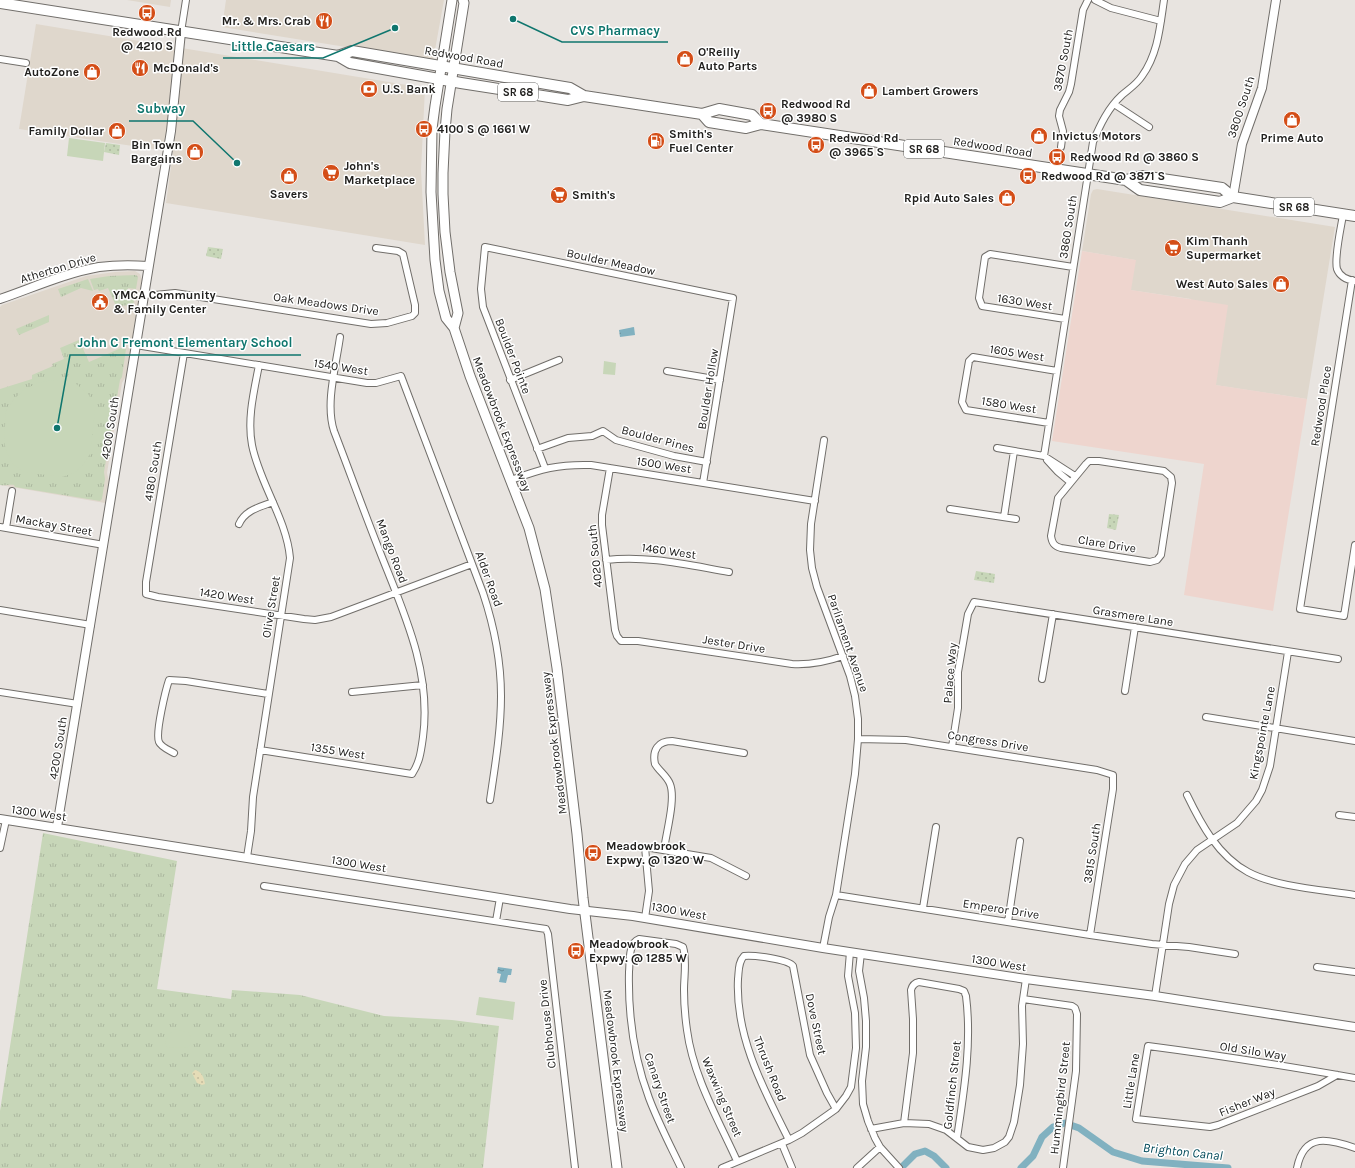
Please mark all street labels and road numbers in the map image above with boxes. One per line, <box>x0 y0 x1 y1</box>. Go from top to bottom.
street label: 3870 South <box>1050 28 1076 92</box>
street label: Redwood Road <box>423 43 505 71</box>
street label: 3800 South <box>1224 74 1258 140</box>
road number: SR 68 <box>498 83 538 101</box>
street label: Redwood Road <box>952 134 1034 160</box>
road number: SR 68 <box>904 140 944 158</box>
street label: 3860 South <box>1056 194 1080 260</box>
road number: SR 68 <box>1274 198 1314 216</box>
street label: Boulder Meadow <box>565 246 657 278</box>
street label: Atherton Drive <box>18 250 98 286</box>
street label: Oak Meadows Drive <box>272 290 380 318</box>
street label: 1630 West <box>997 291 1054 313</box>
street label: Boulder Pointe <box>492 316 534 396</box>
street label: 1605 West <box>989 342 1046 364</box>
street label: Boulder Hollow <box>695 347 721 430</box>
street label: Meadowbrook Expressway <box>470 355 534 494</box>
street label: 1540 West <box>313 356 370 378</box>
street label: Redwood Place <box>1308 365 1334 447</box>
street label: 1580 West <box>981 394 1038 416</box>
street label: 4200 South <box>98 395 122 461</box>
street label: Boulder Pines <box>620 423 696 455</box>
street label: 4180 South <box>141 440 165 502</box>
street label: 1500 West <box>636 454 693 476</box>
street label: Mackay Street <box>15 511 94 539</box>
street label: Mango Road <box>373 517 411 585</box>
street label: 4020 South <box>585 524 605 588</box>
street label: Clare Drive <box>1077 532 1137 556</box>
street label: 1460 West <box>641 540 698 562</box>
street label: Alder Road <box>472 549 506 609</box>
street label: Olive Street <box>259 574 283 639</box>
street label: 1420 West <box>199 585 256 607</box>
street label: Parliament Avenue <box>825 592 871 694</box>
street label: Grasmere Lane <box>1092 603 1174 629</box>
street label: Jester Drive <box>702 632 766 656</box>
street label: Palace Way <box>940 642 960 704</box>
street label: Meadowbrook Expressway <box>538 671 570 815</box>
street label: Kingspointe Lane <box>1246 685 1278 781</box>
street label: 4200 South <box>46 715 70 781</box>
street label: Congress Drive <box>946 728 1030 754</box>
street label: 1355 West <box>310 740 367 762</box>
street label: 1300 West <box>11 802 68 824</box>
street label: 3815 South <box>1080 822 1104 884</box>
street label: 1300 West <box>331 853 388 875</box>
street label: Emperor Drive <box>962 896 1040 922</box>
street label: 1300 West <box>650 899 708 923</box>
street label: 1300 West <box>971 952 1028 974</box>
street label: Clubhouse Drive <box>535 979 559 1069</box>
street label: Meadowbrook Expressway <box>600 989 632 1133</box>
street label: Dove Street <box>803 992 829 1056</box>
street label: Thrush Road <box>751 1034 789 1104</box>
street label: Old Silo Way <box>1219 1039 1288 1063</box>
street label: Goldfinch Street <box>940 1040 964 1130</box>
street label: Hummingbird Street <box>1047 1040 1073 1155</box>
street label: Canary Street <box>641 1051 679 1125</box>
street label: Little Lane <box>1120 1052 1142 1110</box>
street label: Waxwing Street <box>699 1055 745 1139</box>
street label: Fisher Way <box>1217 1084 1277 1120</box>

